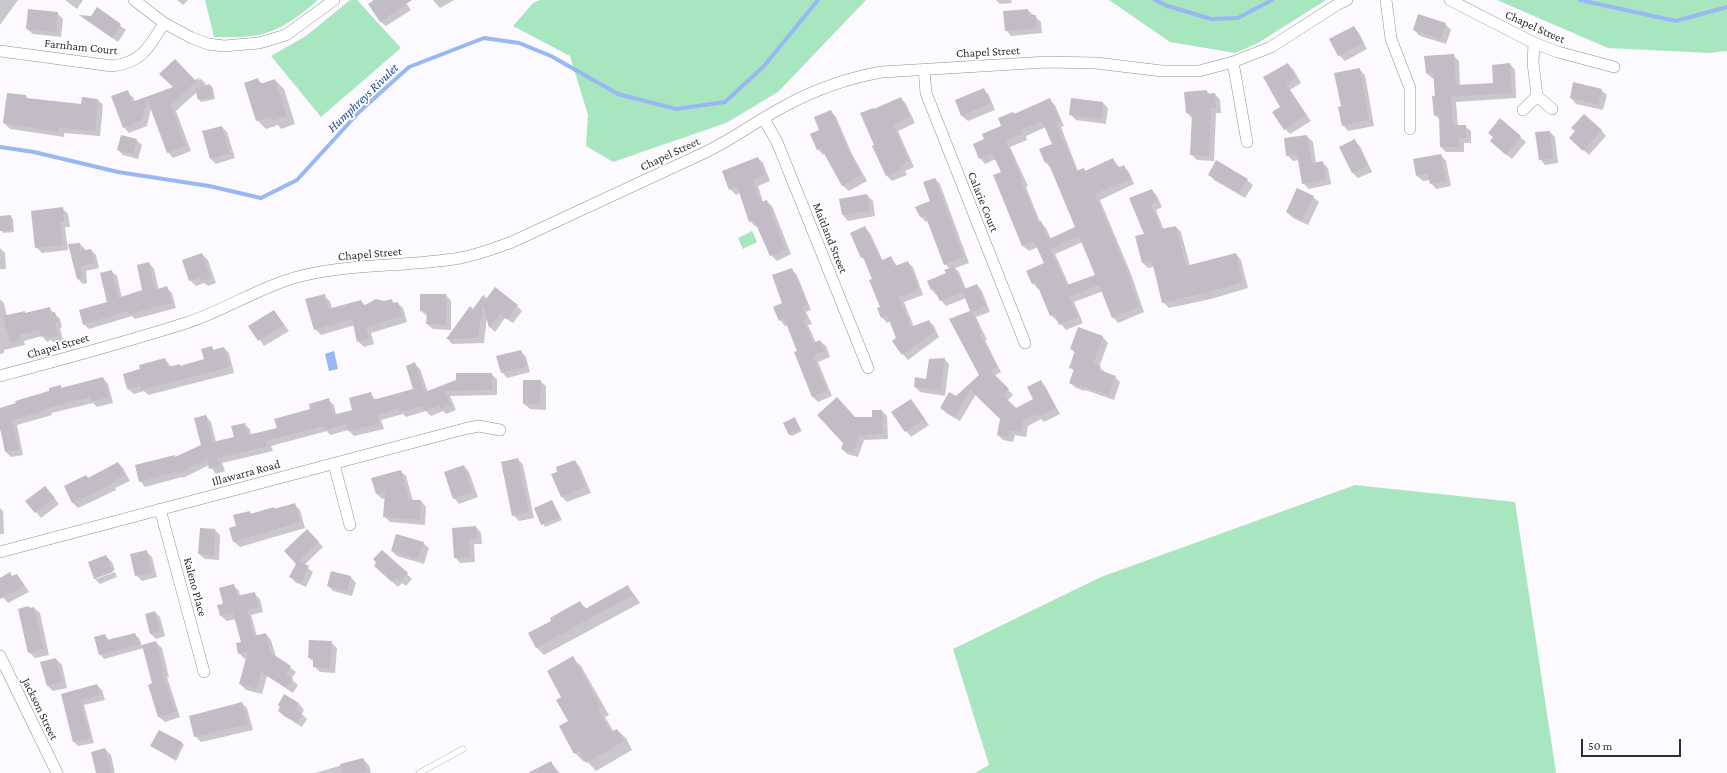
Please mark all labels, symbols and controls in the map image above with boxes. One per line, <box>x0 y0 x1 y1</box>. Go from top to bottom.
street label: Chapel Street <box>1503 7 1567 47</box>
street label: Farnham Court <box>44 36 118 58</box>
street label: Chapel Street <box>956 43 1020 61</box>
water label: Humphreys Rivulet <box>324 60 402 136</box>
street label: Chapel Street <box>638 134 702 174</box>
street label: Calarie Court <box>964 170 1002 234</box>
street label: Maitland Street <box>809 201 851 275</box>
street label: Chapel Street <box>337 244 403 264</box>
street label: Chapel Street <box>25 330 91 362</box>
street label: Illawarra Road <box>210 457 282 489</box>
street label: Kaleno Place <box>180 556 210 618</box>
street label: Jackson Street <box>19 676 61 742</box>
scale bar <box>1583 731 1683 757</box>
text: 50 m <box>1588 739 1612 753</box>

